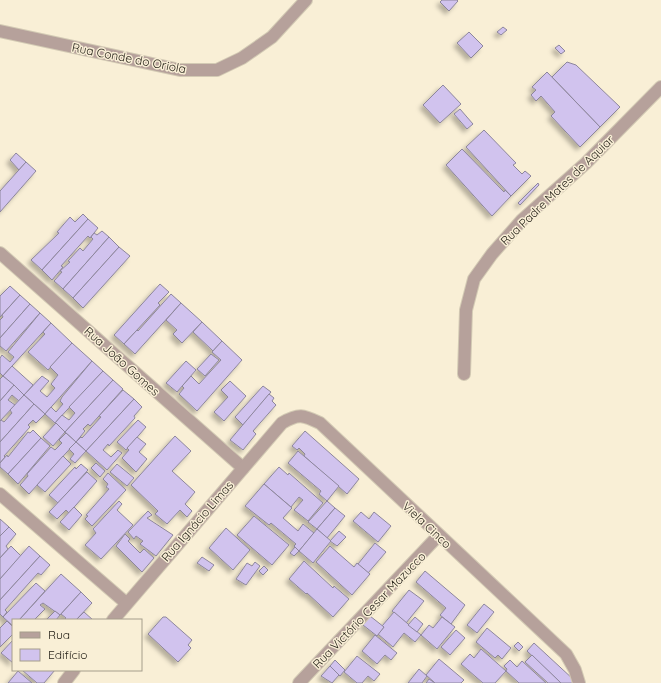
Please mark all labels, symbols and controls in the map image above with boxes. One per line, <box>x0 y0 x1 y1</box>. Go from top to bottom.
street label: Rua Conde do Oriola <box>71 40 187 76</box>
street label: Rua Padre Mates de Aquiar <box>497 132 617 248</box>
street label: Rua João Gomes <box>81 323 163 399</box>
street label: Rua Ignácio Limas <box>158 477 236 564</box>
street label: Viela Cinco <box>399 499 455 551</box>
street label: Rua Victório Cesar Mazucco <box>309 549 429 671</box>
legend <box>12 619 142 671</box>
text: Rua <box>48 627 70 642</box>
text: Edifício <box>48 647 88 662</box>

